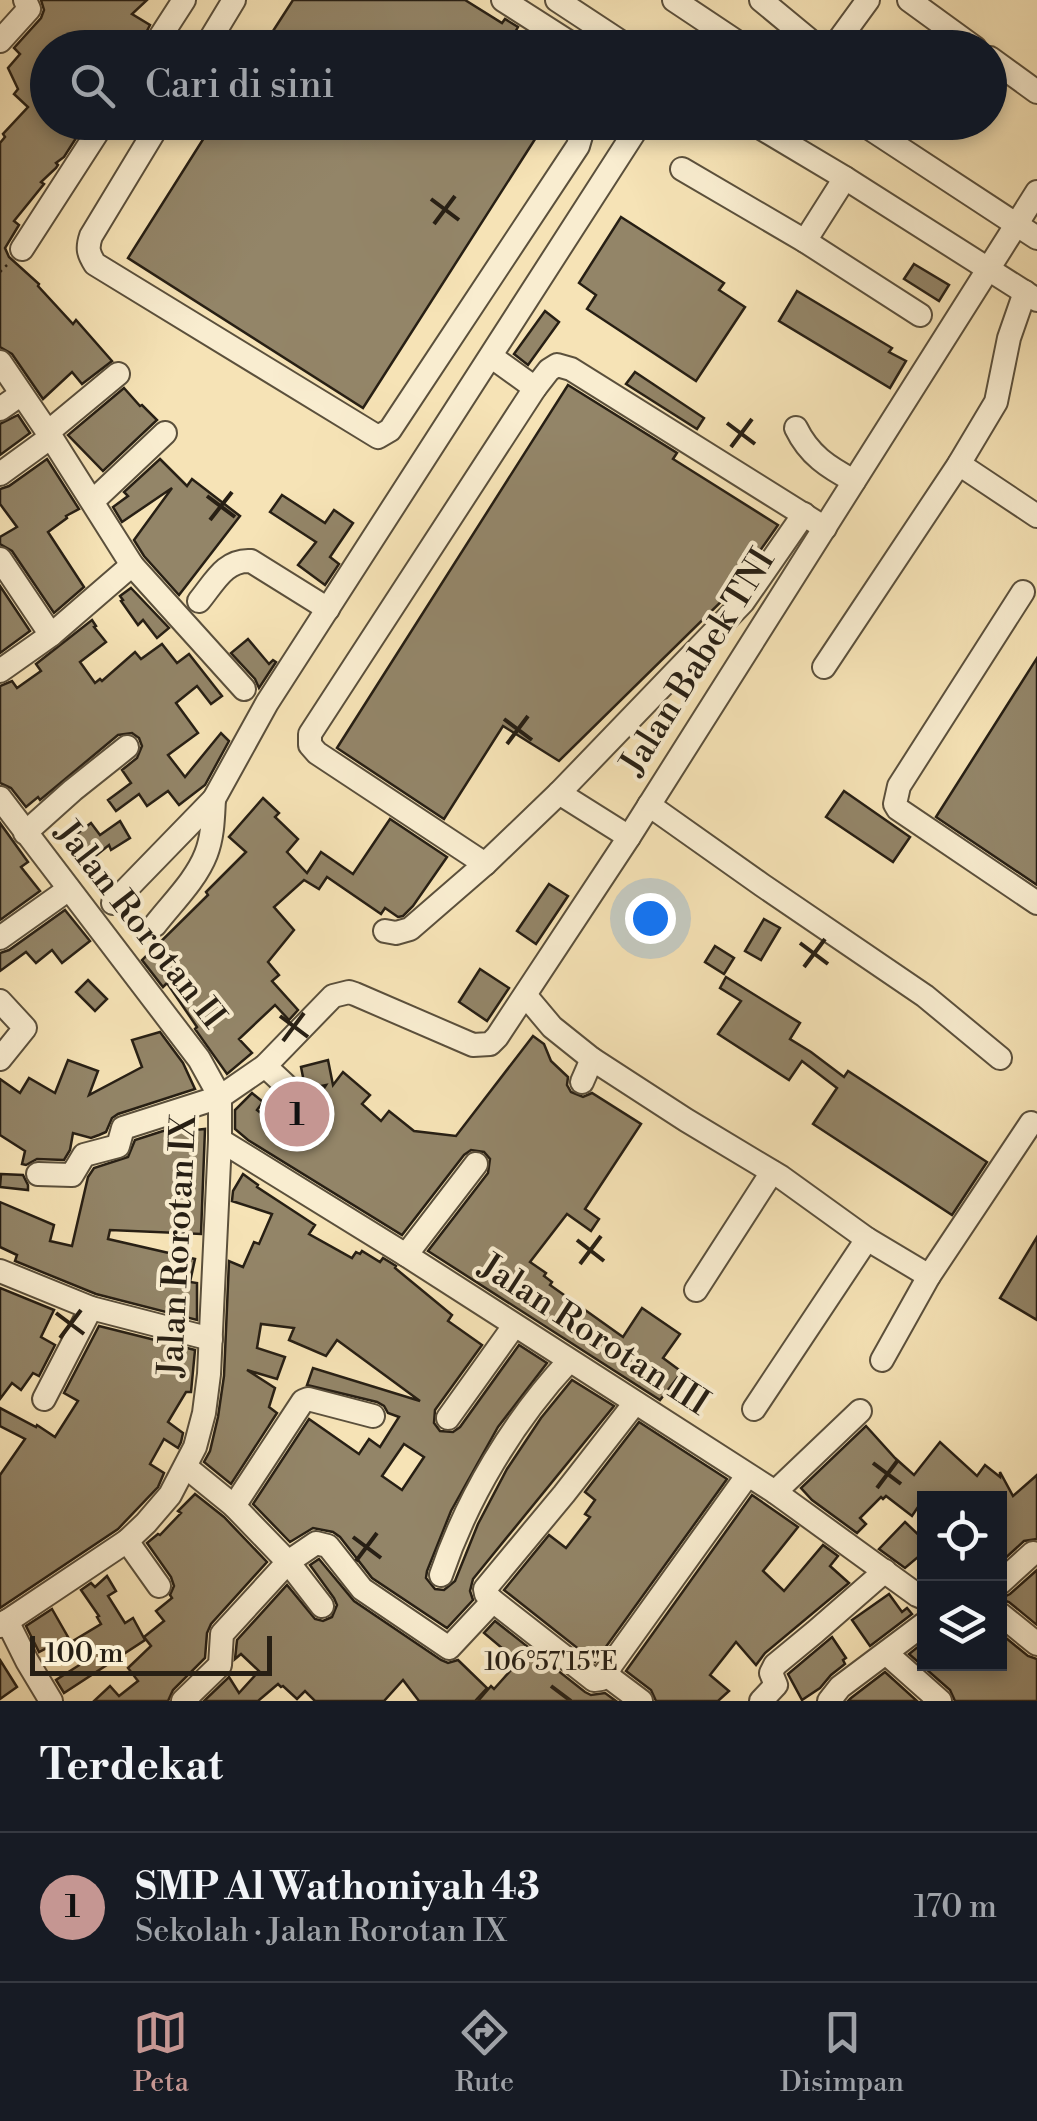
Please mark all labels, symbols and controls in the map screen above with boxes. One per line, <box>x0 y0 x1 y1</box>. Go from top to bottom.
search box <box>30 30 1007 140</box>
icon: search <box>65 58 120 113</box>
text: Cari di sini <box>145 62 334 109</box>
street label: Jalan Babek TNI <box>610 541 785 785</box>
street label: Jalan Rorotan II <box>44 811 234 1037</box>
your location <box>625 893 676 944</box>
pin: 1 <box>264 1076 330 1152</box>
street label: Jalan Rorotan IX <box>150 1113 206 1380</box>
street label: Jalan Rorotan III <box>470 1244 717 1425</box>
map controls <box>917 1491 1007 1671</box>
button: locate <box>917 1491 1007 1581</box>
button: layers <box>917 1581 1007 1671</box>
scale bar <box>30 1631 272 1676</box>
text: 100 m <box>45 1636 124 1671</box>
text: 106°57'15"E <box>484 1647 618 1678</box>
text: Terdekat <box>40 1740 223 1793</box>
text: SMP Al Wathoniyah 43 <box>135 1864 540 1911</box>
text: 1 <box>65 1887 80 1927</box>
text: 170 m <box>914 1887 997 1927</box>
text: Sekolah · Jalan Rorotan IX <box>135 1911 507 1951</box>
tab: Peta <box>133 2005 189 2100</box>
tab: Rute <box>455 2005 514 2100</box>
tab: Disimpan <box>780 2005 904 2100</box>

